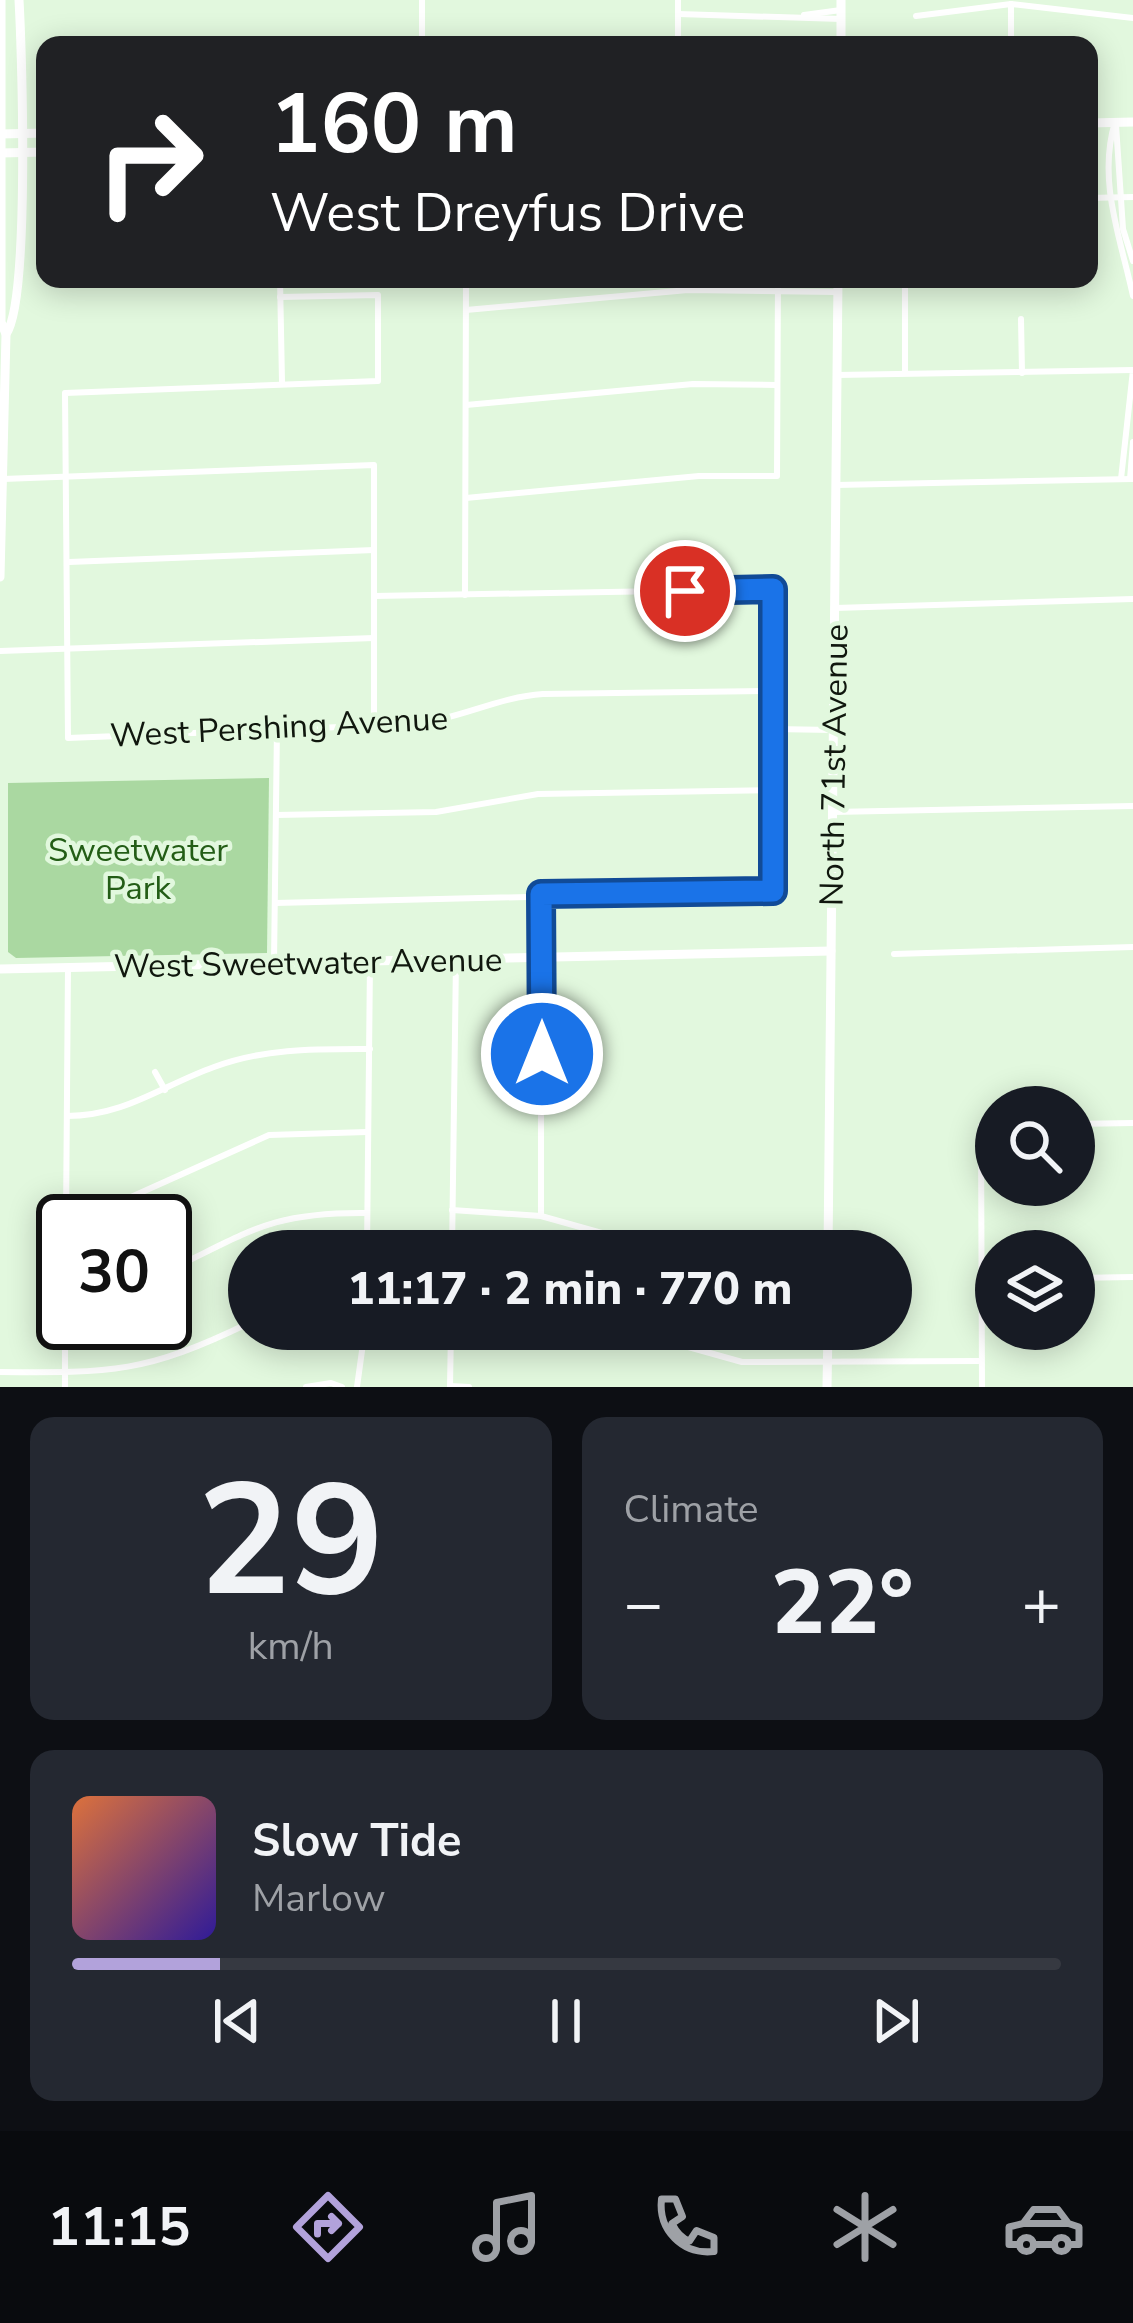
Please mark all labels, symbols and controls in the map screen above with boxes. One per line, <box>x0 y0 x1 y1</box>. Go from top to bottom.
text: 160 m <box>270 67 518 182</box>
icon: right <box>72 84 228 240</box>
text: West Dreyfus Drive <box>270 176 745 250</box>
pin <box>634 540 736 642</box>
icon: arrive <box>652 558 718 624</box>
street label: North 71st Avenue <box>810 624 859 906</box>
street label: West Pershing Avenue <box>109 696 449 759</box>
park label: Sweetwater Park <box>48 828 228 911</box>
street label: West Sweetwater Avenue <box>113 938 503 989</box>
position arrow <box>479 991 605 1117</box>
map controls <box>975 1086 1095 1350</box>
button: search <box>975 1086 1095 1206</box>
speed limit sign: 30 <box>36 1194 192 1350</box>
button: layers <box>975 1230 1095 1350</box>
text: 11:17 · 2 min · 770 m <box>347 1259 793 1320</box>
text: 29 <box>197 1435 384 1648</box>
text: Climate <box>624 1483 759 1536</box>
text: 22° <box>771 1542 914 1665</box>
text: − <box>624 1559 663 1649</box>
text: + <box>1021 1559 1061 1649</box>
text: km/h <box>248 1620 334 1673</box>
text: Slow Tide <box>252 1811 461 1872</box>
text: Marlow <box>252 1872 386 1925</box>
icon: previous <box>204 1988 270 2054</box>
icon: pause <box>533 1988 599 2054</box>
icon: next <box>863 1988 929 2054</box>
icon: directions <box>286 2185 370 2269</box>
icon: music <box>465 2185 549 2269</box>
icon: phone <box>644 2185 728 2269</box>
icon: climate <box>823 2185 907 2269</box>
icon: car <box>1002 2185 1086 2269</box>
text: 11:15 <box>48 2190 191 2264</box>

